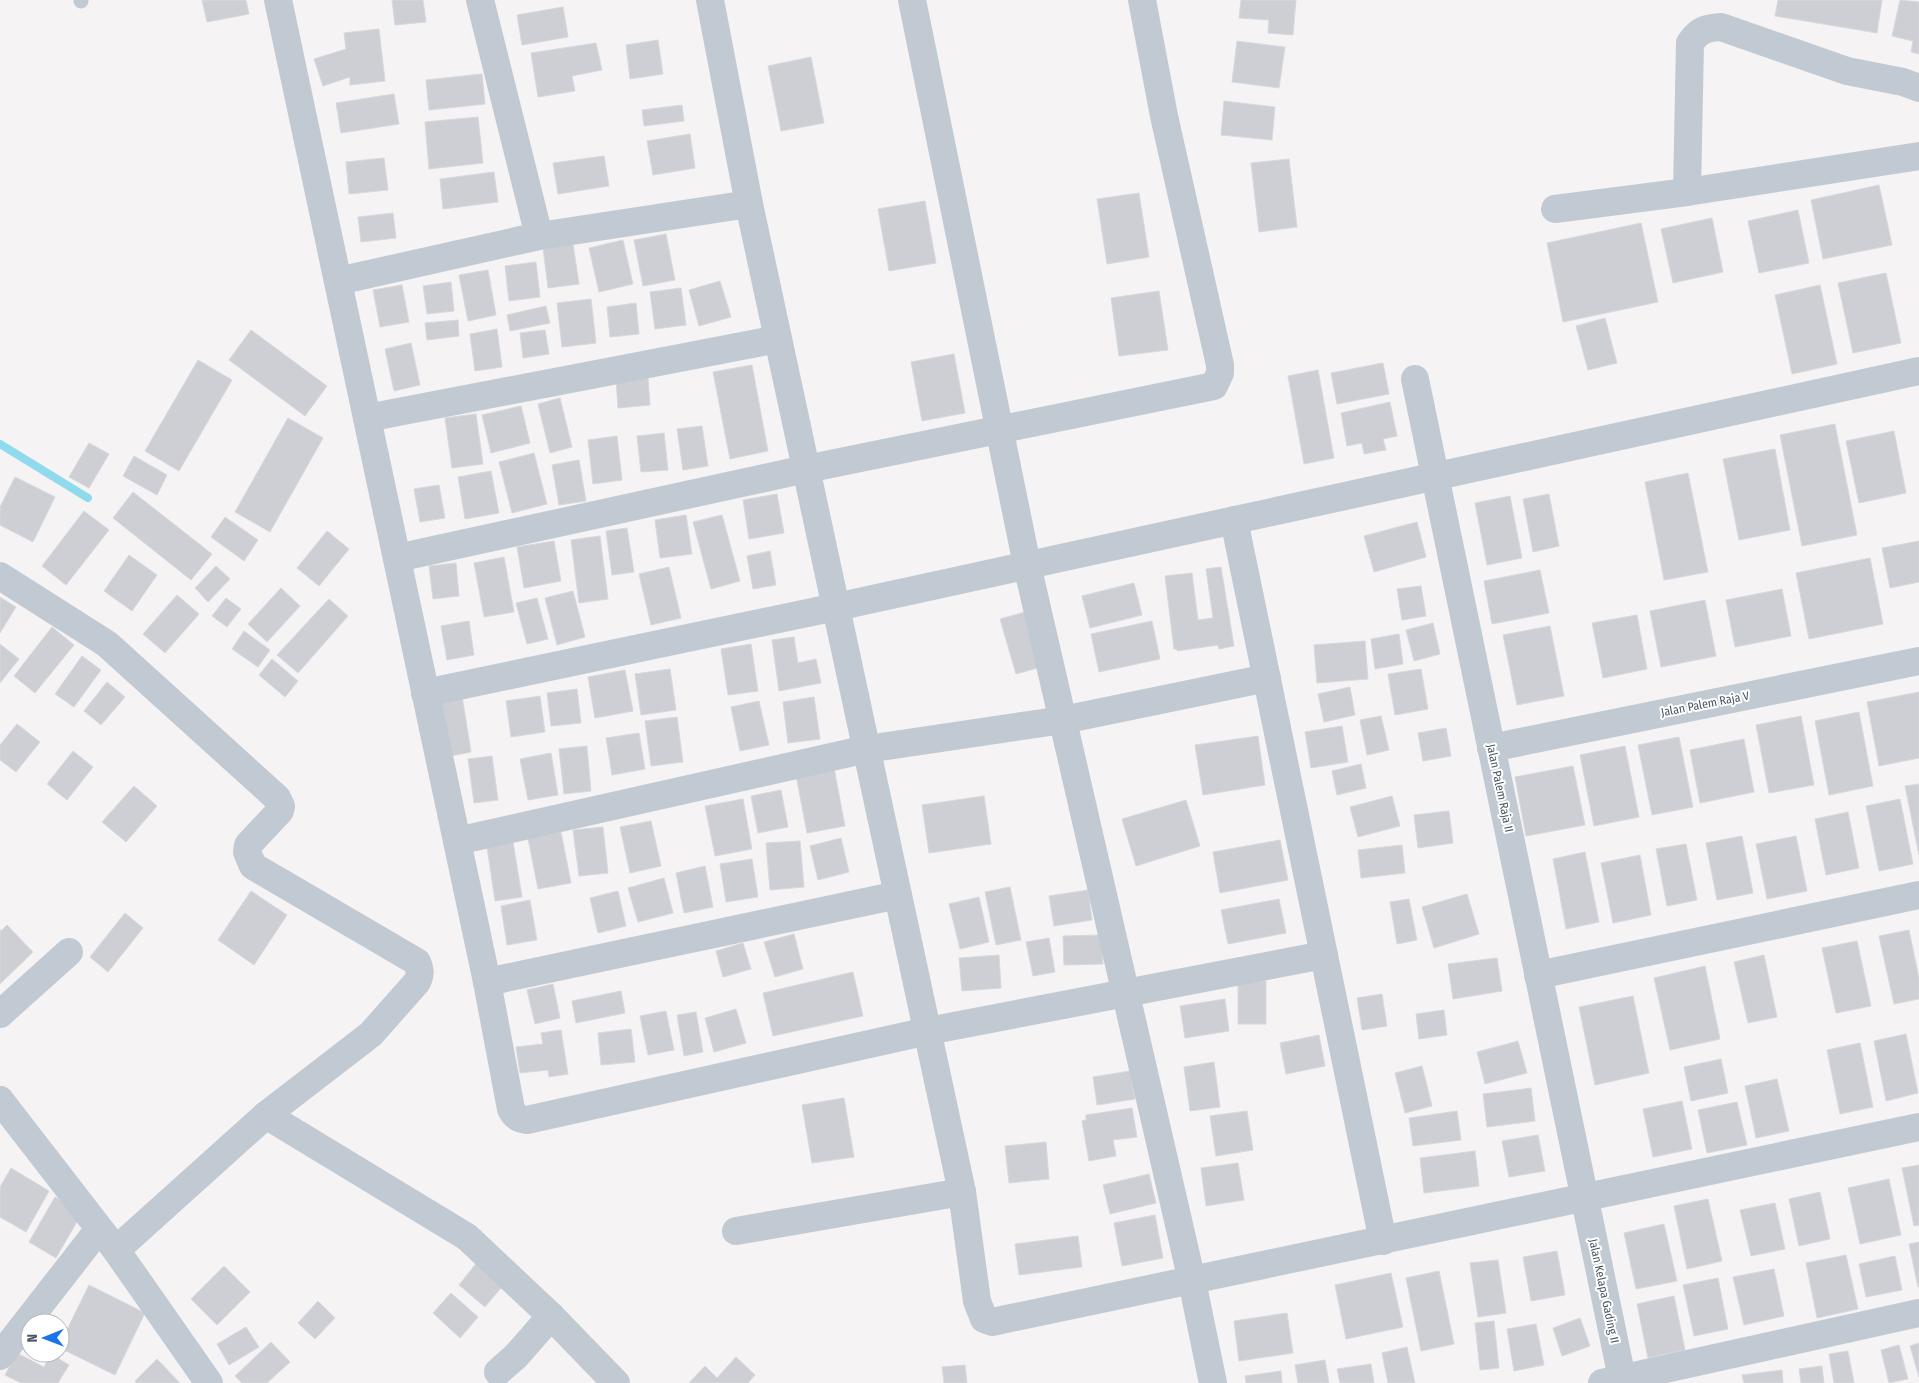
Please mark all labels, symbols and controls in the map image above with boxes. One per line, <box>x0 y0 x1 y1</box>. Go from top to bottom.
street label: Jalan Palem Raja V <box>1660 688 1751 719</box>
street label: Jalan Palem Raja II <box>1484 743 1516 833</box>
street label: Jalan Kelapa Gading II <box>1586 1237 1622 1345</box>
north arrow <box>20 1313 70 1363</box>
text: N <box>24 1334 41 1343</box>

